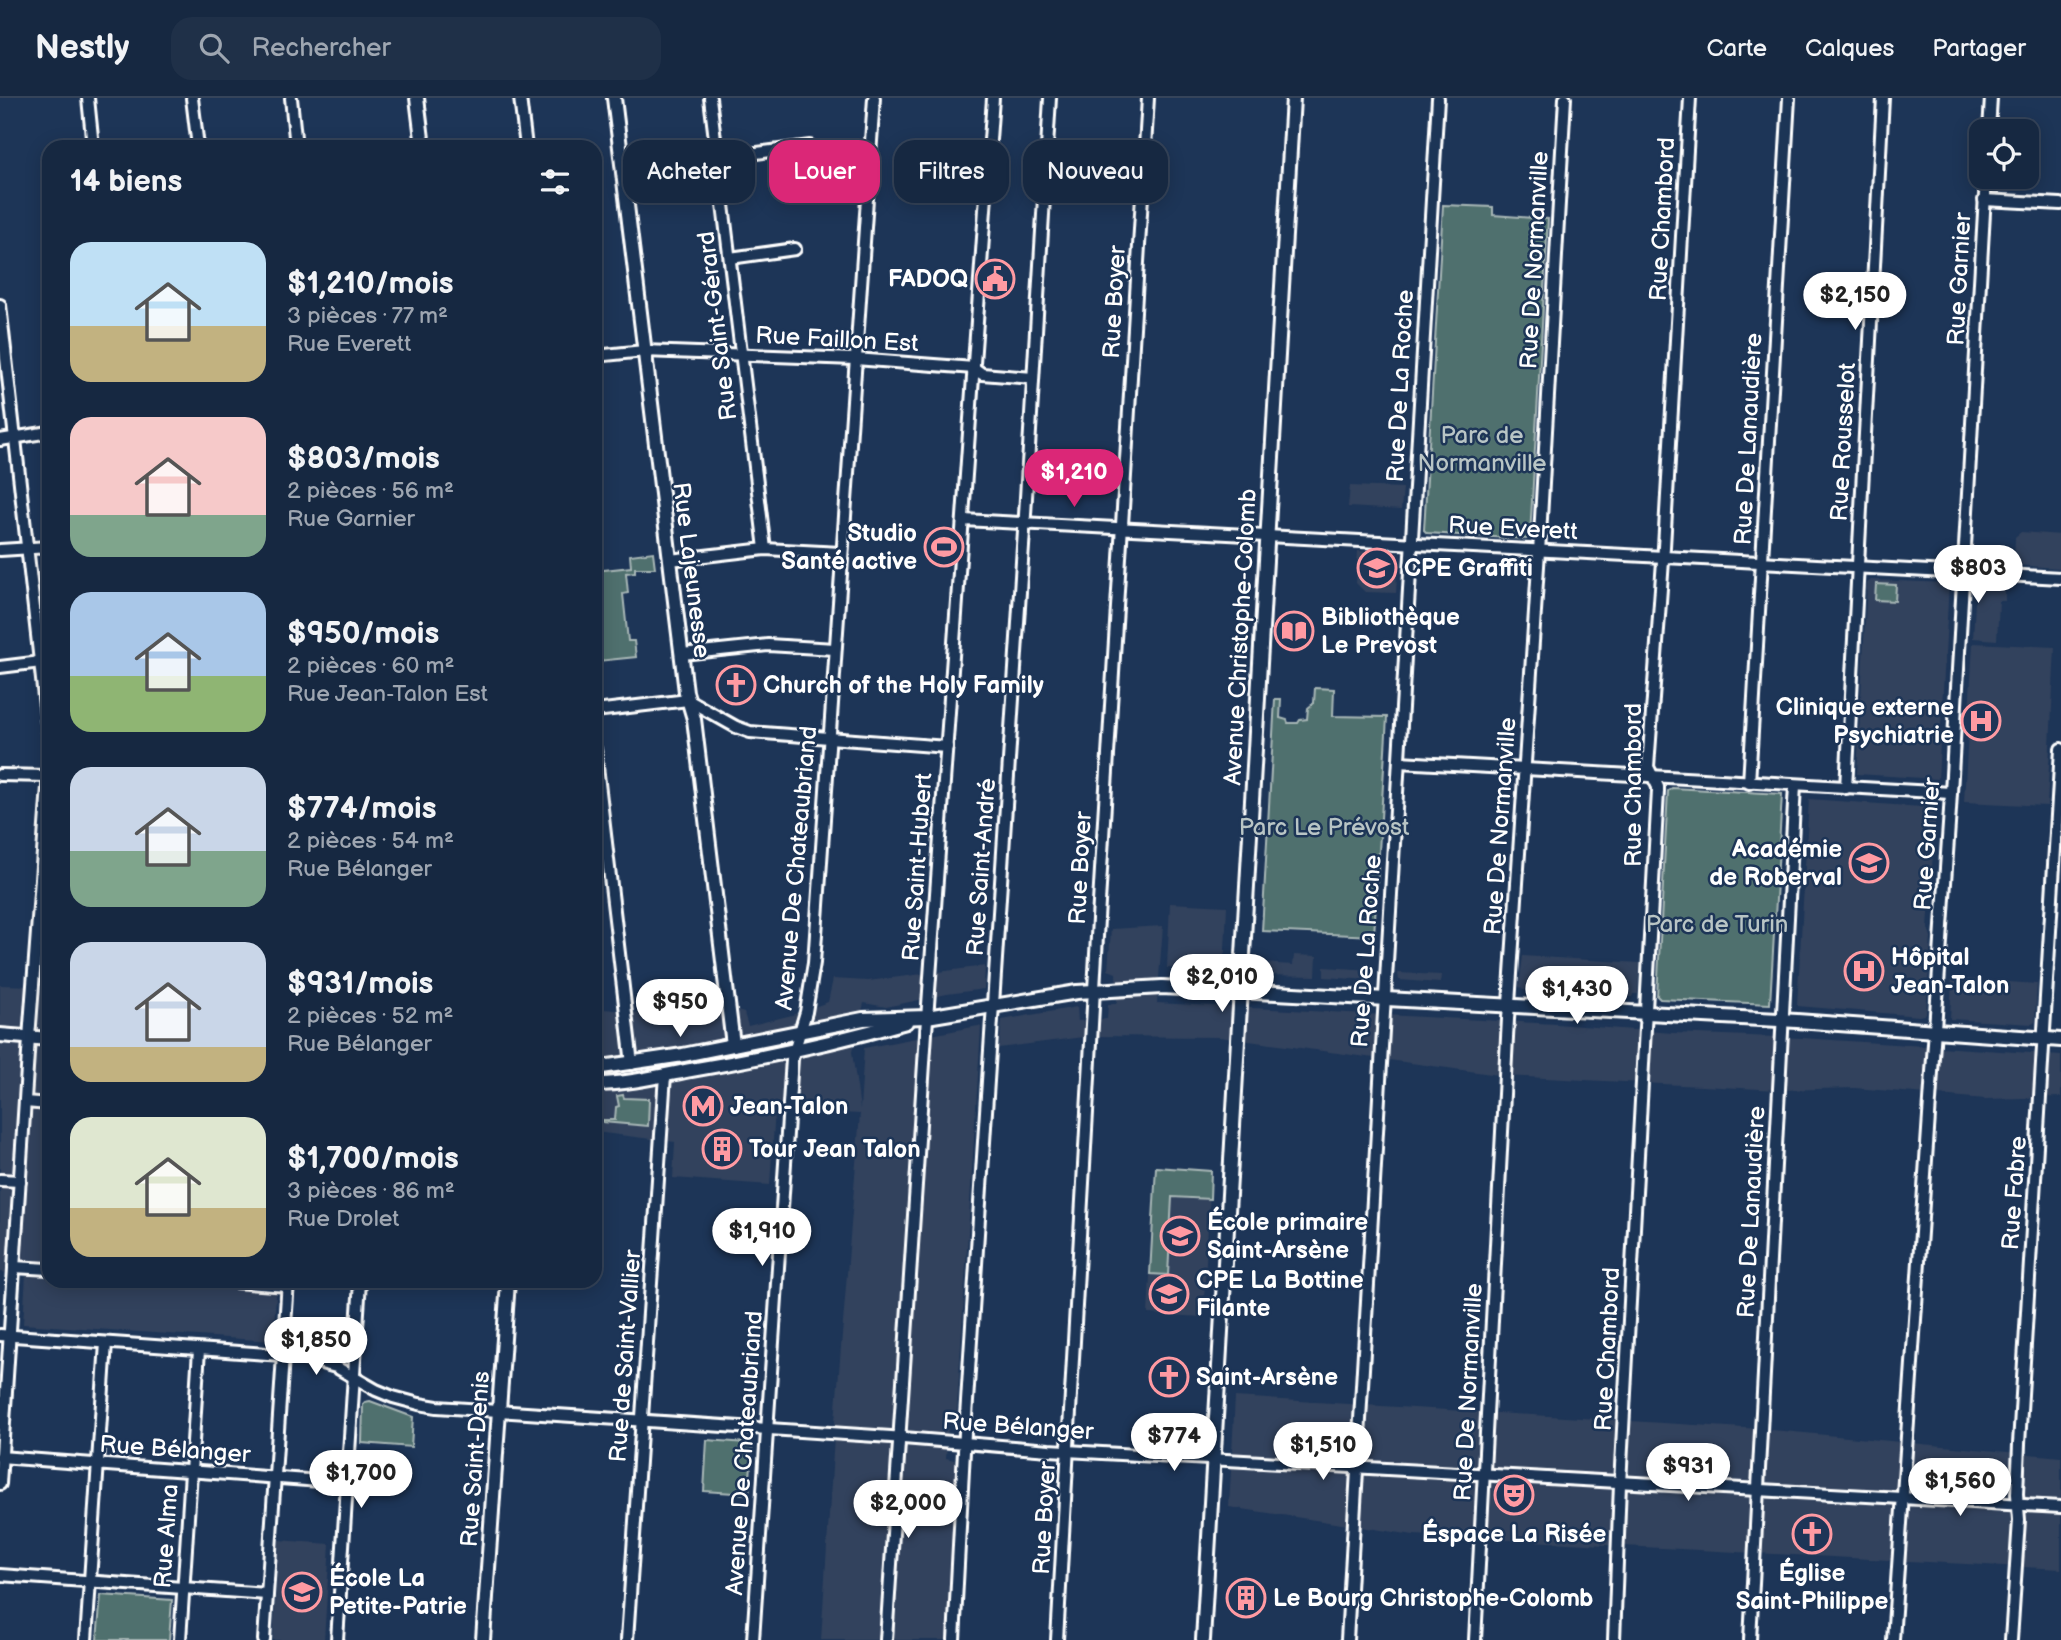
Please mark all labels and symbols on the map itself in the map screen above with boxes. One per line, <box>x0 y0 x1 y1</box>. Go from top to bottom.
street label: Rue Chambord <box>1644 136 1681 302</box>
street label: Rue De Normanville <box>1514 150 1555 370</box>
street label: Rue Garnier <box>1942 211 1977 346</box>
street label: Rue Saint-Gérard <box>692 230 743 422</box>
street label: Rue Boyer <box>1097 244 1132 359</box>
public building icon: FADOQ <box>974 258 1016 300</box>
place label: FADOQ <box>888 265 968 294</box>
pin: $2,150 <box>1798 272 1912 332</box>
street label: Rue De La Roche <box>1381 289 1420 483</box>
street label: Rue Faillon Est <box>755 321 920 358</box>
street label: Rue De Lanaudière <box>1728 332 1769 546</box>
street label: Rue Rousselot <box>1825 361 1862 522</box>
park label: Parc de Normanville <box>1417 421 1547 478</box>
pin: $1,210 <box>1017 450 1131 509</box>
street label: Rue Lajeunesse <box>666 481 717 660</box>
street label: Avenue Christophe-Colomb <box>1218 488 1263 786</box>
street label: Rue Everett <box>1447 511 1579 546</box>
place label: Studio Santé active <box>781 519 917 576</box>
sports icon: Studio Santé active <box>923 526 965 568</box>
pin: $803 <box>1937 546 2019 605</box>
school or university icon: CPE Graffiti <box>1356 547 1398 589</box>
place label: CPE Graffiti <box>1404 554 1533 583</box>
place label: Bibliothèque Le Prevost <box>1321 603 1460 660</box>
library icon: Bibliothèque Le Prevost <box>1273 610 1315 652</box>
church icon: Church of the Holy Family <box>715 664 757 706</box>
place label: Church of the Holy Family <box>763 671 1044 700</box>
place label: Clinique externe Psychiatrie <box>1776 693 1954 750</box>
hospital icon: Clinique externe Psychiatrie <box>1960 700 2002 742</box>
street label: Rue Chambord <box>1619 703 1648 867</box>
street label: Rue De Normanville <box>1478 716 1523 936</box>
street label: Avenue De Chateaubriand <box>770 725 823 1011</box>
street label: Rue Saint-Hubert <box>896 771 939 962</box>
street label: Rue Garnier <box>1908 776 1947 912</box>
street label: Rue Saint-André <box>961 777 1002 957</box>
street label: Rue Boyer <box>1063 810 1098 925</box>
park label: Parc Le Prévost <box>1239 813 1410 842</box>
place label: Académie de Roberval <box>1709 835 1842 892</box>
school or university icon: Académie de Roberval <box>1848 842 1890 884</box>
street label: Rue De La Roche <box>1345 854 1388 1048</box>
park label: Parc de Turin <box>1646 910 1788 939</box>
place label: Hôpital Jean-Talon <box>1891 943 2010 1000</box>
hospital icon: Hôpital Jean-Talon <box>1843 950 1885 992</box>
pin: $2,010 <box>1165 954 1279 1014</box>
pin: $1,430 <box>1520 967 1634 1026</box>
pin: $950 <box>639 979 721 1039</box>
metro station icon: Jean-Talon <box>682 1085 724 1127</box>
place label: Jean-Talon <box>730 1092 849 1121</box>
street label: Rue De Lanaudière <box>1731 1105 1772 1319</box>
building icon: Tour Jean Talon <box>701 1128 743 1170</box>
place label: Tour Jean Talon <box>749 1135 921 1164</box>
street label: Rue Fabre <box>1996 1135 2033 1251</box>
place label: École primaire Saint-Arsène <box>1207 1206 1368 1265</box>
pin: $1,910 <box>705 1208 819 1268</box>
school or university icon: École primaire Saint-Arsène <box>1159 1215 1201 1257</box>
street label: Rue de Saint-Vallier <box>604 1248 647 1463</box>
place label: CPE La Bottine Filante <box>1196 1266 1364 1323</box>
street label: Rue Chambord <box>1589 1266 1626 1432</box>
school or university icon: CPE La Bottine Filante <box>1148 1273 1190 1315</box>
street label: Rue De Normanville <box>1448 1282 1489 1502</box>
street label: Avenue De Chateaubriand <box>720 1310 769 1596</box>
pin: $1,850 <box>259 1318 373 1377</box>
church icon: Saint-Arsène <box>1148 1356 1190 1398</box>
place label: Saint-Arsène <box>1196 1363 1338 1392</box>
street label: Rue Saint-Denis <box>455 1370 496 1548</box>
street label: Rue Bélanger <box>942 1407 1095 1446</box>
pin: $774 <box>1133 1414 1215 1473</box>
pin: $1,510 <box>1266 1422 1380 1482</box>
street label: Rue Bélanger <box>99 1430 252 1469</box>
pin: $931 <box>1647 1444 1729 1503</box>
pin: $1,700 <box>304 1450 418 1510</box>
pin: $1,560 <box>1903 1458 2017 1518</box>
street label: Rue Boyer <box>1027 1460 1062 1575</box>
theatre icon: Éspace La Risée <box>1493 1474 1535 1516</box>
pin: $2,000 <box>851 1480 965 1540</box>
street label: Rue Alma <box>148 1483 185 1589</box>
church icon: Église Saint-Philippe <box>1791 1513 1833 1555</box>
place label: Éspace La Risée <box>1422 1518 1607 1549</box>
place label: Église Saint-Philippe <box>1736 1557 1889 1616</box>
place label: École La Petite-Patrie <box>329 1562 467 1621</box>
school or university icon: École La Petite-Patrie <box>281 1571 323 1613</box>
building icon: Le Bourg Christophe-Colomb <box>1225 1577 1267 1619</box>
place label: Le Bourg Christophe-Colomb <box>1273 1584 1593 1613</box>

